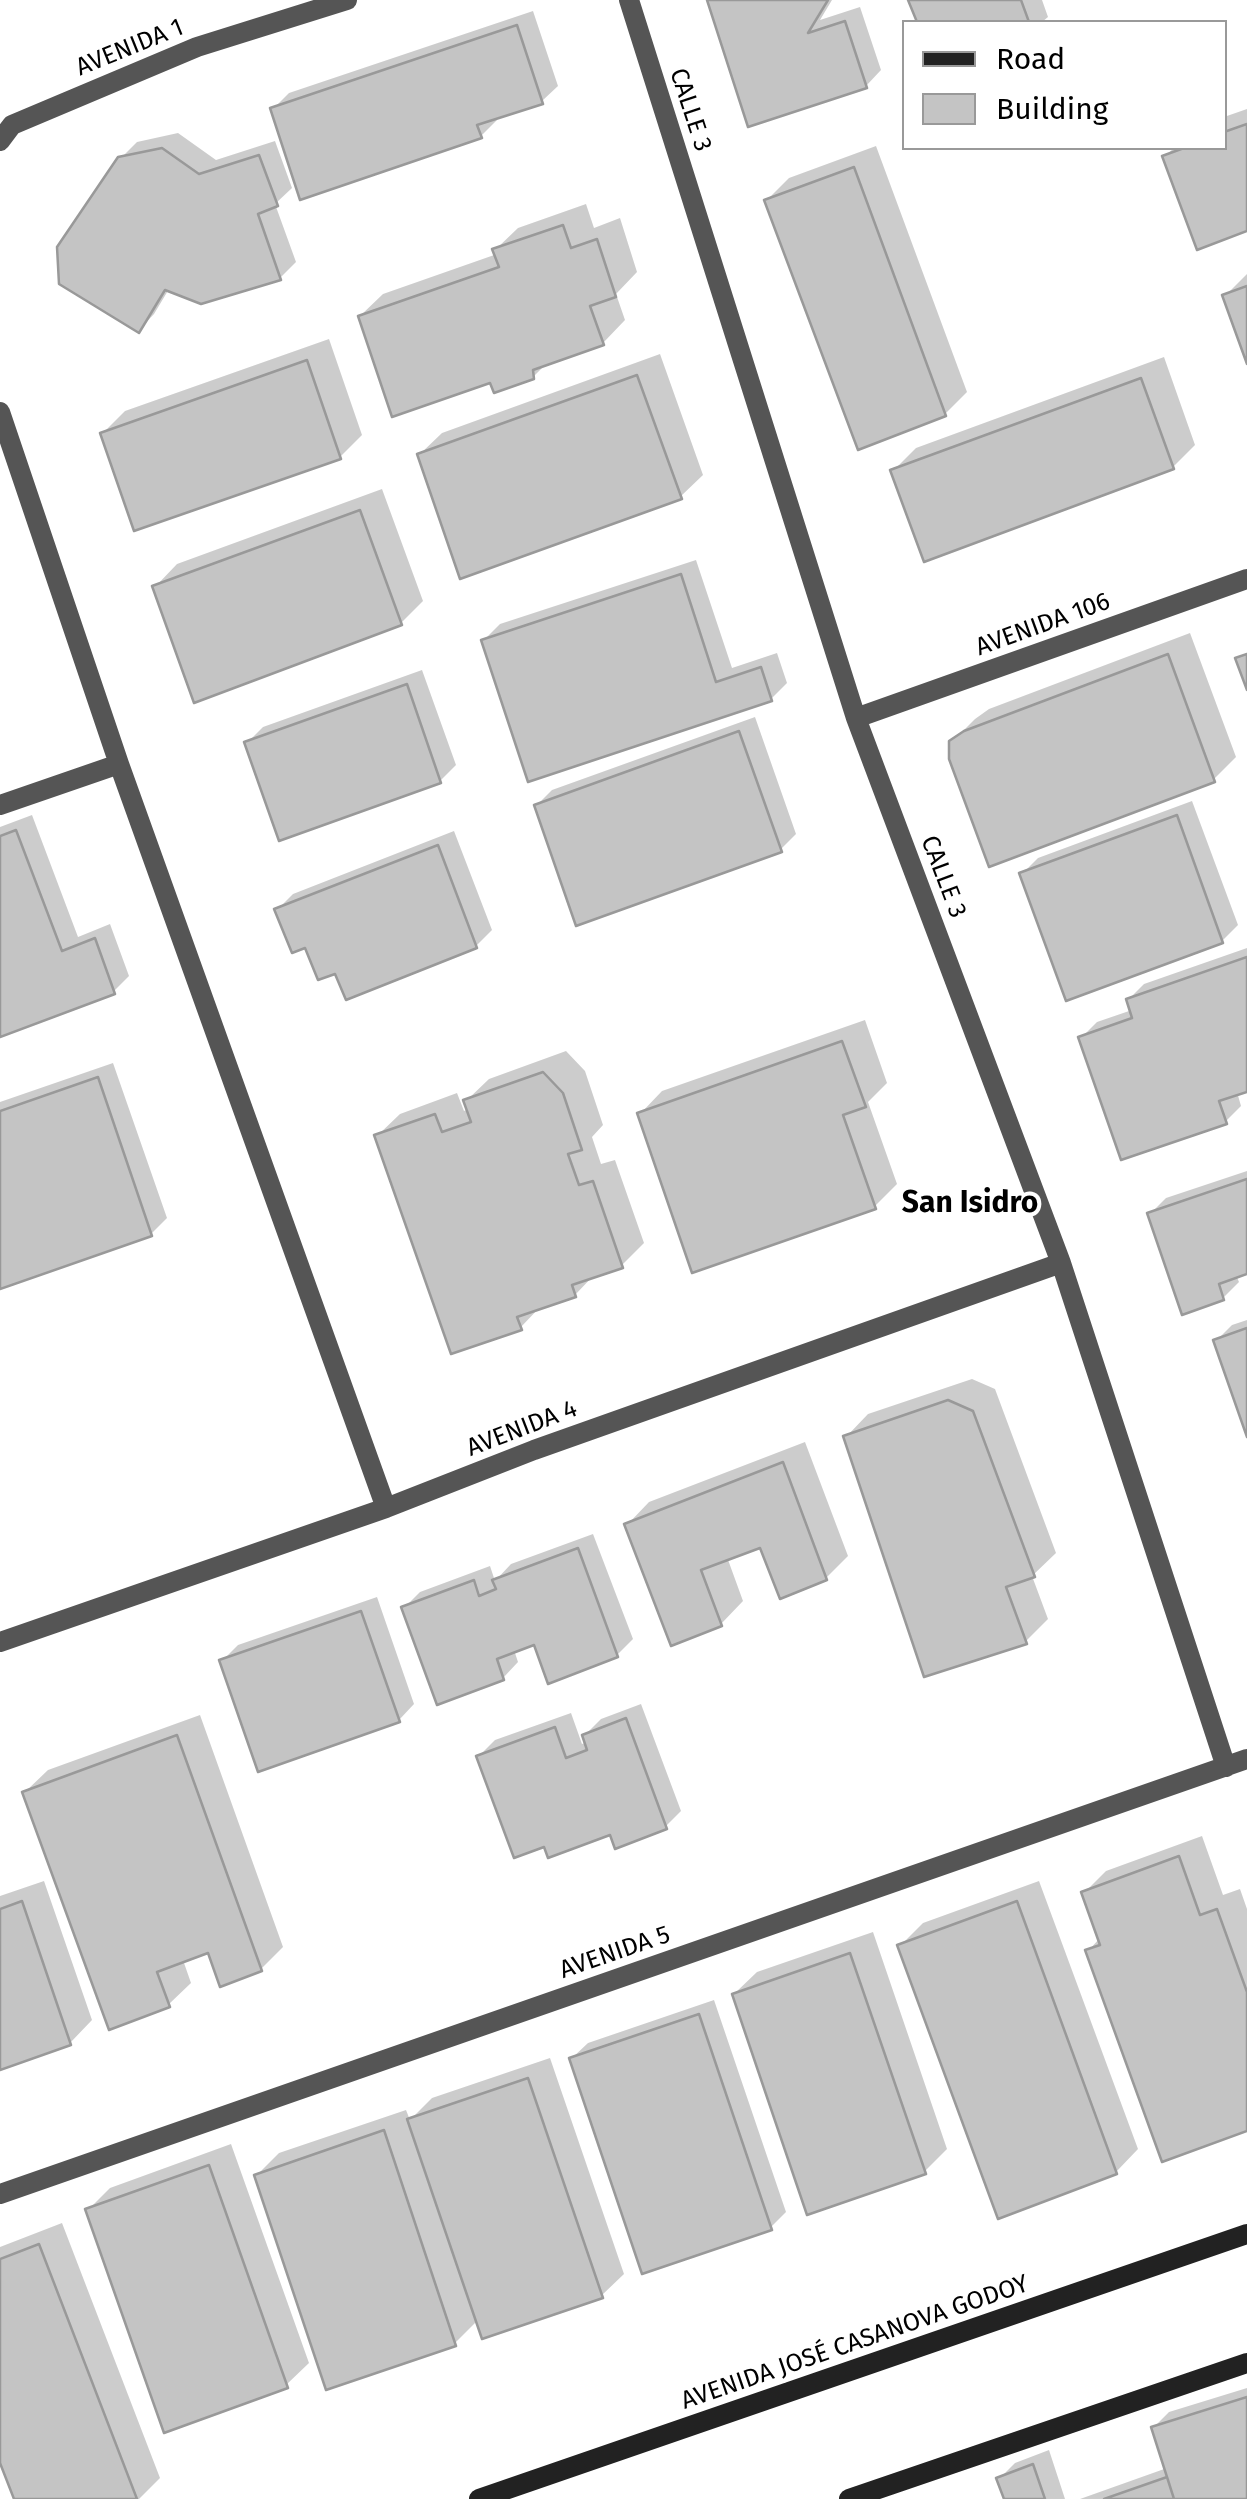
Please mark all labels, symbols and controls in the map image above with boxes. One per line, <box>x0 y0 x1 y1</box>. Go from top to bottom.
street label: AVENIDA 1 <box>72 13 188 83</box>
legend <box>902 20 1227 150</box>
text: Road <box>996 41 1065 77</box>
street label: CALLE 3 <box>662 65 718 155</box>
text: Building <box>996 91 1108 127</box>
street label: AVENIDA 106 <box>972 587 1114 663</box>
street label: CALLE 3 <box>914 832 972 922</box>
district label: San Isidro <box>902 1186 1038 1222</box>
street label: AVENIDA 4 <box>463 1394 581 1464</box>
street label: AVENIDA 5 <box>556 1920 674 1986</box>
street label: AVENIDA JOSÉ CASANOVA GODOY <box>677 2269 1033 2417</box>

